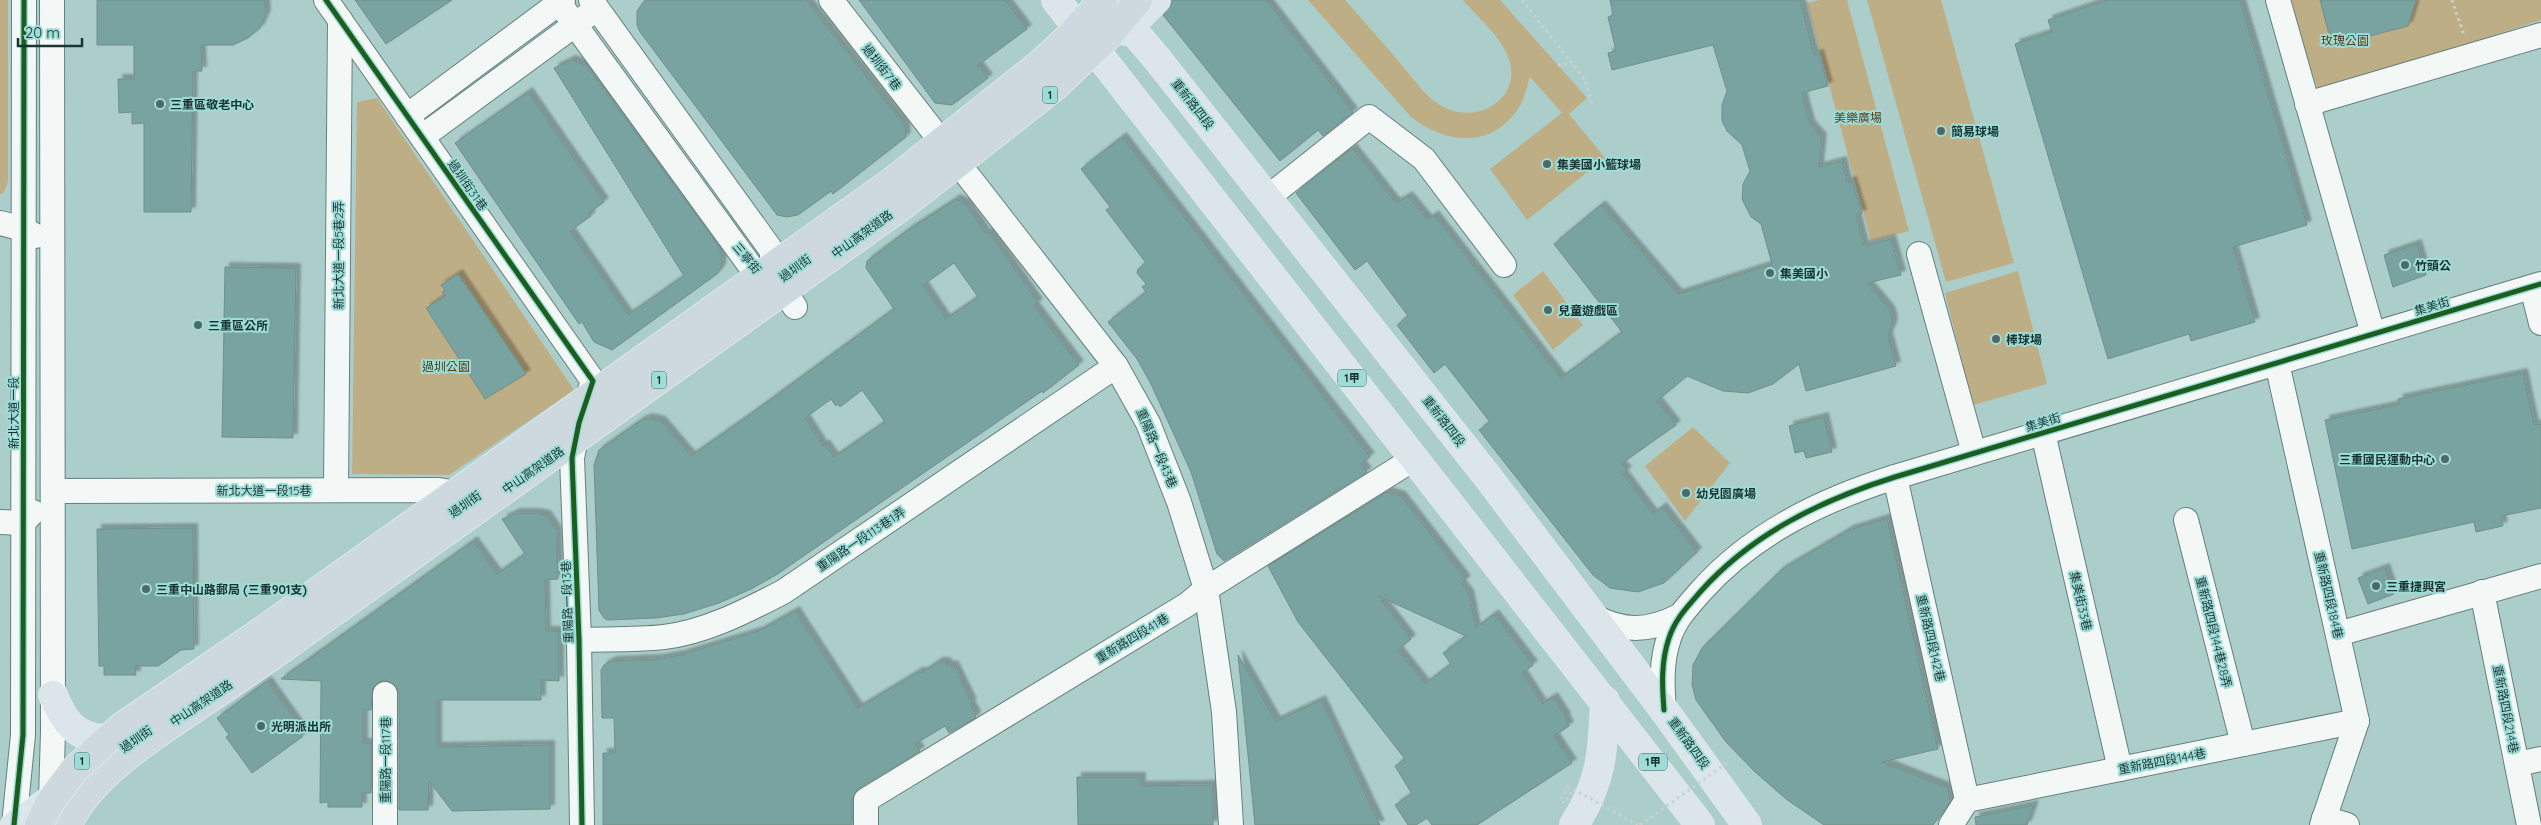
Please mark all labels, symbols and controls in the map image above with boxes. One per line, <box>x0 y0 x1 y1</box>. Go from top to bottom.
scale bar <box>18 15 81 47</box>
text: 20 m <box>25 23 60 42</box>
park label: 玫瑰公園 <box>2321 33 2369 48</box>
street label: 過圳街7巷 <box>859 41 905 93</box>
street label: 重新路四段 <box>1169 76 1217 132</box>
road number: 1 <box>1042 86 1058 104</box>
place label: 三重區敬老中心 <box>170 97 254 112</box>
marker: 三重區敬老中心 <box>154 98 166 110</box>
park label: 美樂廣場 <box>1834 110 1882 125</box>
place label: 簡易球場 <box>1951 124 1999 139</box>
marker: 簡易球場 <box>1935 125 1947 137</box>
street label: 過圳街31巷 <box>445 157 491 213</box>
place label: 集美國小籃球場 <box>1557 157 1641 172</box>
marker: 集美國小籃球場 <box>1541 158 1553 170</box>
street label: 新北大道一段5巷2弄 <box>331 200 346 310</box>
street label: 中山高架道路 <box>828 207 896 261</box>
street label: 三寧街 <box>730 239 764 277</box>
street label: 過圳街 <box>776 251 814 285</box>
place label: 竹頭公 <box>2415 258 2451 273</box>
marker: 竹頭公 <box>2399 259 2411 271</box>
place label: 集美國小 <box>1780 266 1828 281</box>
marker: 集美國小 <box>1764 267 1776 279</box>
street label: 集美街 <box>2413 294 2451 318</box>
place label: 兒童遊戲區 <box>1558 303 1618 318</box>
marker: 兒童遊戲區 <box>1542 304 1554 316</box>
place label: 三重區公所 <box>208 318 268 333</box>
marker: 三重區公所 <box>192 319 204 331</box>
place label: 棒球場 <box>2006 332 2042 347</box>
marker: 棒球場 <box>1990 333 2002 345</box>
park label: 過圳公園 <box>422 359 470 374</box>
road number: 1甲 <box>1338 369 1366 386</box>
road number: 1 <box>652 372 666 388</box>
street label: 新北大道一段 <box>6 377 21 449</box>
street label: 重新路四段 <box>1420 393 1468 449</box>
street label: 重陽路一段43巷 <box>1134 406 1180 490</box>
street label: 集美街 <box>2024 410 2062 434</box>
street label: 中山高架道路 <box>499 443 567 497</box>
place label: 三重國民運動中心 <box>2339 452 2435 467</box>
marker: 三重國民運動中心 <box>2439 453 2451 465</box>
street label: 新北大道一段15巷 <box>217 483 311 498</box>
place label: 幼兒園廣場 <box>1696 486 1756 501</box>
marker: 幼兒園廣場 <box>1680 487 1692 499</box>
street label: 過圳街 <box>446 488 484 520</box>
street label: 重陽路一段113巷1弄 <box>814 504 908 574</box>
street label: 重新路四段184巷 <box>2312 550 2346 640</box>
street label: 重陽路一段13巷 <box>558 560 576 644</box>
street label: 集美街33巷 <box>2067 570 2095 632</box>
street label: 重新路四段144巷28弄 <box>2193 575 2235 689</box>
place label: 三重捷興宮 <box>2386 579 2446 594</box>
marker: 三重捷興宮 <box>2370 580 2382 592</box>
place label: 三重中山路郵局 (三重901支) <box>156 582 307 597</box>
marker: 三重中山路郵局 (三重901支) <box>140 583 152 595</box>
street label: 重新路四段142巷 <box>1914 593 1948 683</box>
street label: 重新路四段41巷 <box>1093 610 1171 666</box>
street label: 重新路四段214巷 <box>2490 664 2522 754</box>
street label: 中山高架道路 <box>167 677 235 729</box>
street label: 重新路四段 <box>1665 714 1713 772</box>
street label: 重陽路一段117巷 <box>378 716 393 804</box>
place label: 光明派出所 <box>271 719 331 734</box>
marker: 光明派出所 <box>255 720 267 732</box>
street label: 過圳街 <box>117 723 155 755</box>
street label: 重新路四段144巷 <box>2117 745 2207 777</box>
road number: 1 <box>74 752 90 769</box>
road number: 1甲 <box>1639 754 1667 770</box>

